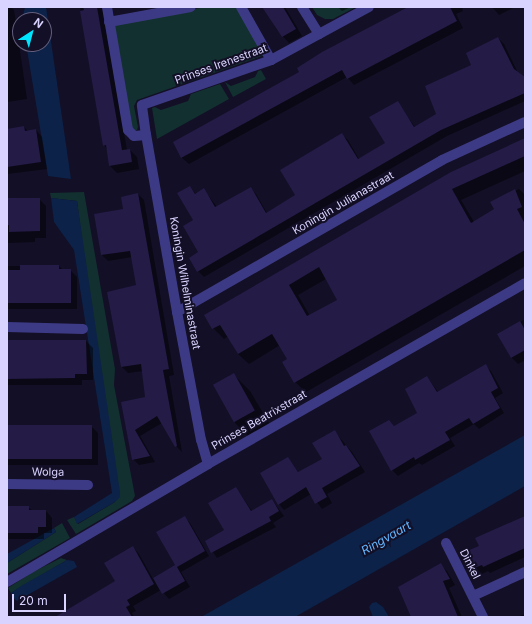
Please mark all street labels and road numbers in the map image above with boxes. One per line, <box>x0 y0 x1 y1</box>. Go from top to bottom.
street label: Prinses Irenestraat <box>173 41 269 87</box>
street label: Koningin Julianastraat <box>290 169 396 237</box>
street label: Koningin Wilhelminastraat <box>167 216 203 350</box>
street label: Prinses Beatrixstraat <box>209 387 309 453</box>
street label: Wolga <box>32 465 64 479</box>
street label: Dinkel <box>457 547 483 581</box>

